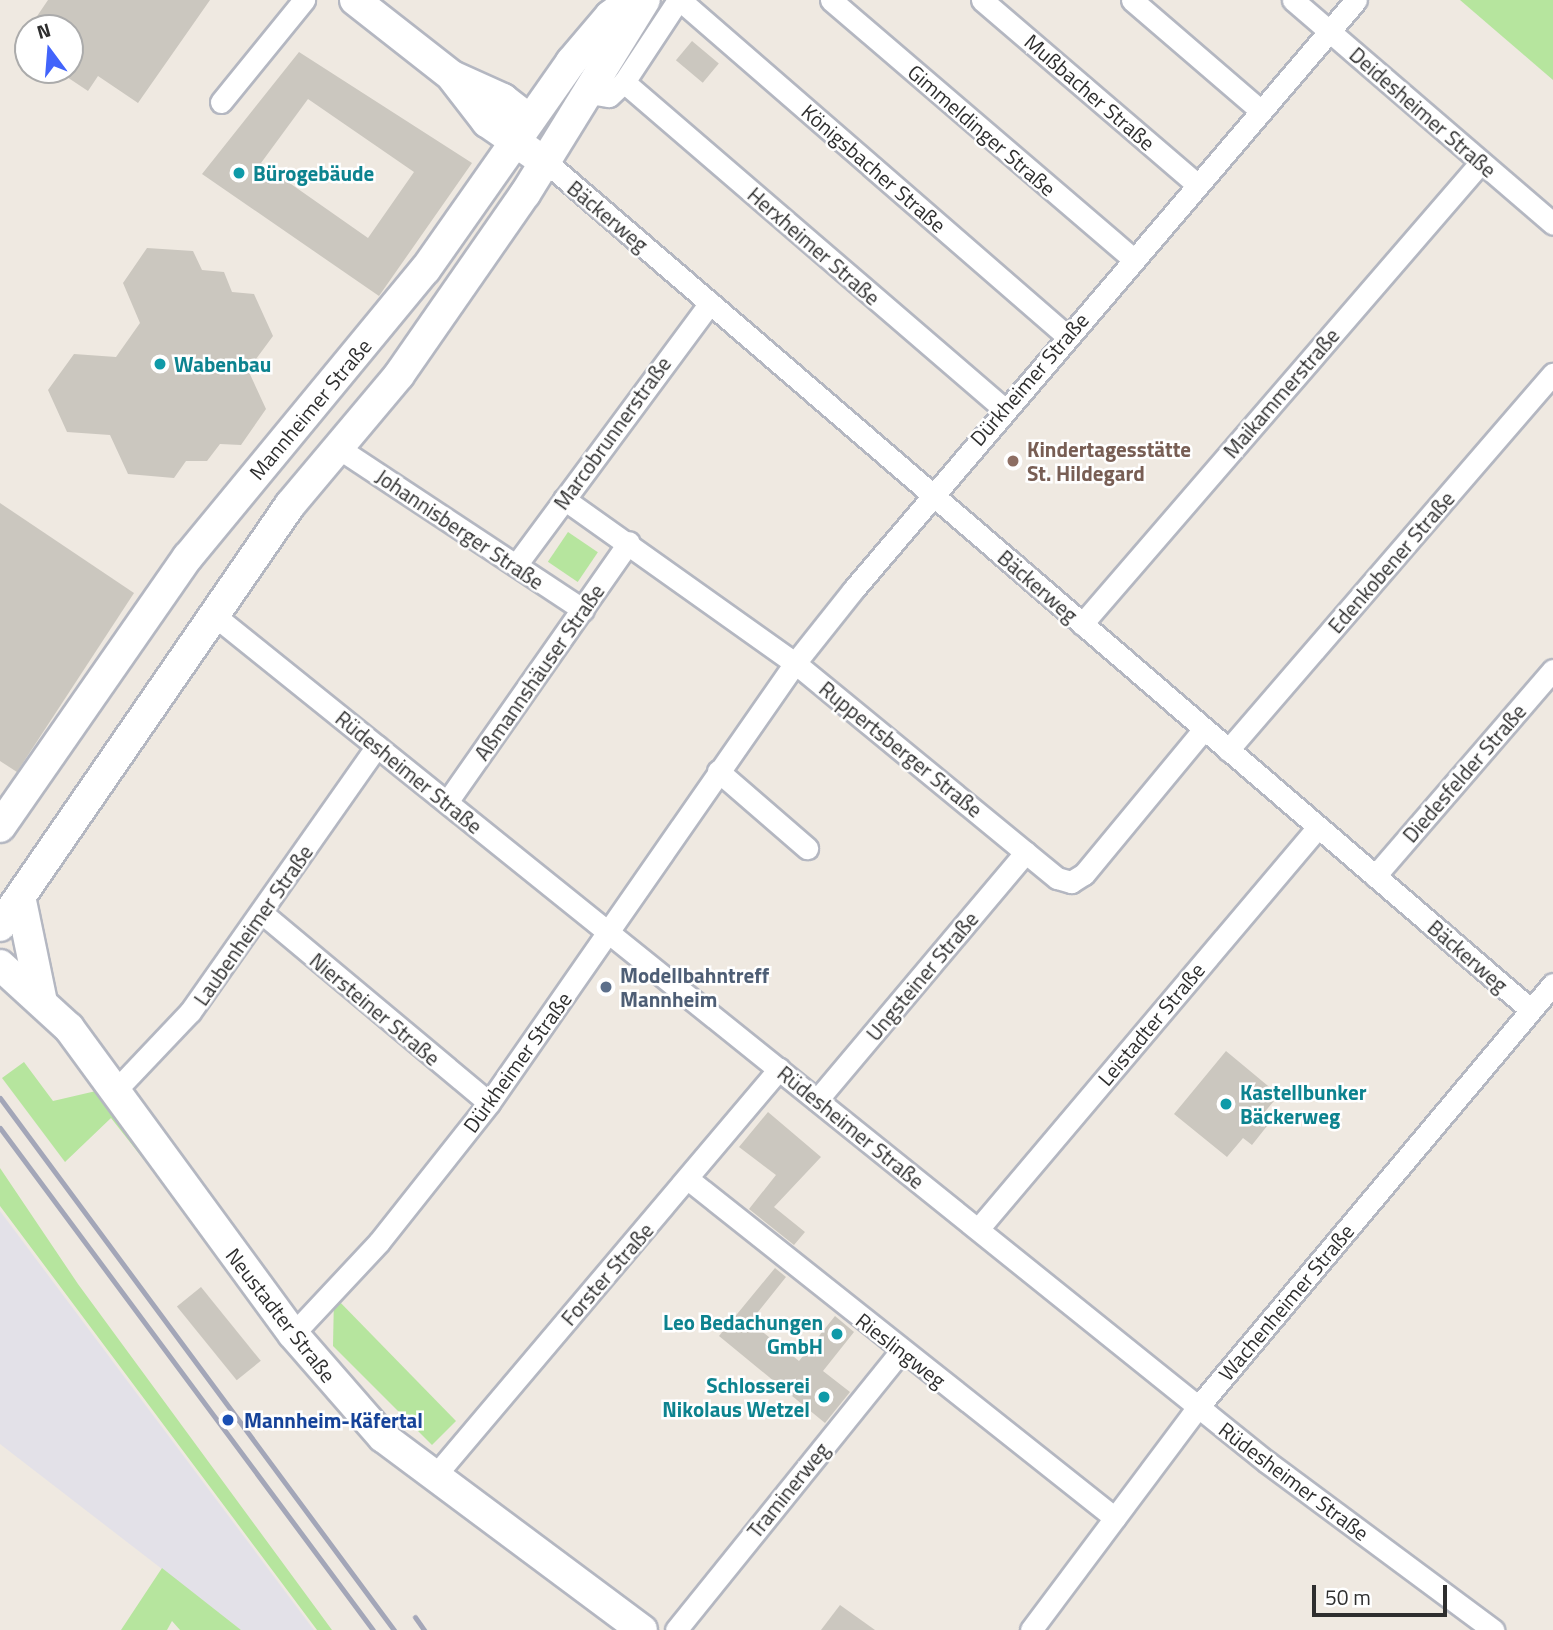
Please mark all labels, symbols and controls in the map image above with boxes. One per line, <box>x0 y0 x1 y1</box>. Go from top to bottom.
north arrow <box>14 14 84 84</box>
text: N <box>33 15 54 46</box>
street label: Mußbacher Straße <box>1020 29 1160 155</box>
street label: Deidesheimer Straße <box>1345 42 1501 182</box>
street label: Gimmeldinger Straße <box>903 59 1061 201</box>
street label: Königsbacher Straße <box>797 99 951 237</box>
place label: Bürogebäude <box>253 160 374 186</box>
marker: Bürogebäude <box>231 165 247 181</box>
street label: Bäckerweg <box>563 175 653 257</box>
street label: Herxheimer Straße <box>743 182 885 310</box>
street label: Dürkheimer Straße <box>965 308 1093 450</box>
street label: Maikammerstraße <box>1218 323 1344 463</box>
street label: Mannheimer Straße <box>244 333 376 485</box>
place label: Wabenbau <box>174 351 271 377</box>
street label: Marcobrunnerstraße <box>548 352 676 514</box>
marker: Wabenbau <box>152 356 168 372</box>
place label: Kindertagesstätte St. Hildegard <box>1027 436 1191 486</box>
marker: Kindertagesstätte St. Hildegard <box>1005 453 1021 469</box>
street label: Johannisberger Straße <box>371 464 549 594</box>
street label: Edenkobener Straße <box>1323 486 1459 638</box>
street label: Bäckerweg <box>993 544 1083 628</box>
street label: Aßmannshäuser Straße <box>469 579 609 765</box>
street label: Ruppertsberger Straße <box>814 676 988 822</box>
street label: Diedesfelder Straße <box>1397 699 1531 847</box>
street label: Rüdesheimer Straße <box>331 705 487 839</box>
street label: Laubenheimer Straße <box>188 840 318 1010</box>
street label: Ungsteiner Straße <box>861 906 983 1046</box>
street label: Bäckerweg <box>1423 914 1513 998</box>
street label: Niersteiner Straße <box>305 947 445 1071</box>
street label: Leistadter Straße <box>1092 957 1210 1091</box>
place label: Modellbahntreff Mannheim <box>620 962 769 1012</box>
marker: Modellbahntreff Mannheim <box>598 979 614 995</box>
street label: Dürkheimer Straße <box>458 987 576 1137</box>
street label: Rüdesheimer Straße <box>773 1060 929 1194</box>
place label: Kastellbunker Bäckerweg <box>1240 1079 1366 1129</box>
marker: Kastellbunker Bäckerweg <box>1218 1096 1234 1112</box>
street label: Forster Straße <box>556 1218 658 1330</box>
street label: Wachenheimer Straße <box>1213 1219 1359 1385</box>
street label: Neustadter Straße <box>221 1243 341 1387</box>
street label: Rieslingweg <box>851 1307 951 1393</box>
place label: Leo Bedachungen GmbH <box>663 1309 823 1359</box>
marker: Leo Bedachungen GmbH <box>829 1326 845 1342</box>
place label: Schlosserei Nikolaus Wetzel <box>662 1372 810 1422</box>
marker: Schlosserei Nikolaus Wetzel <box>816 1389 832 1405</box>
place label: Mannheim-Käfertal <box>244 1407 423 1433</box>
marker: Mannheim-Käfertal <box>218 1410 238 1430</box>
street label: Rüdesheimer Straße <box>1214 1416 1374 1546</box>
street label: Traminerweg <box>742 1437 834 1543</box>
scale bar <box>1315 1570 1450 1614</box>
text: 50 m <box>1325 1581 1371 1613</box>

